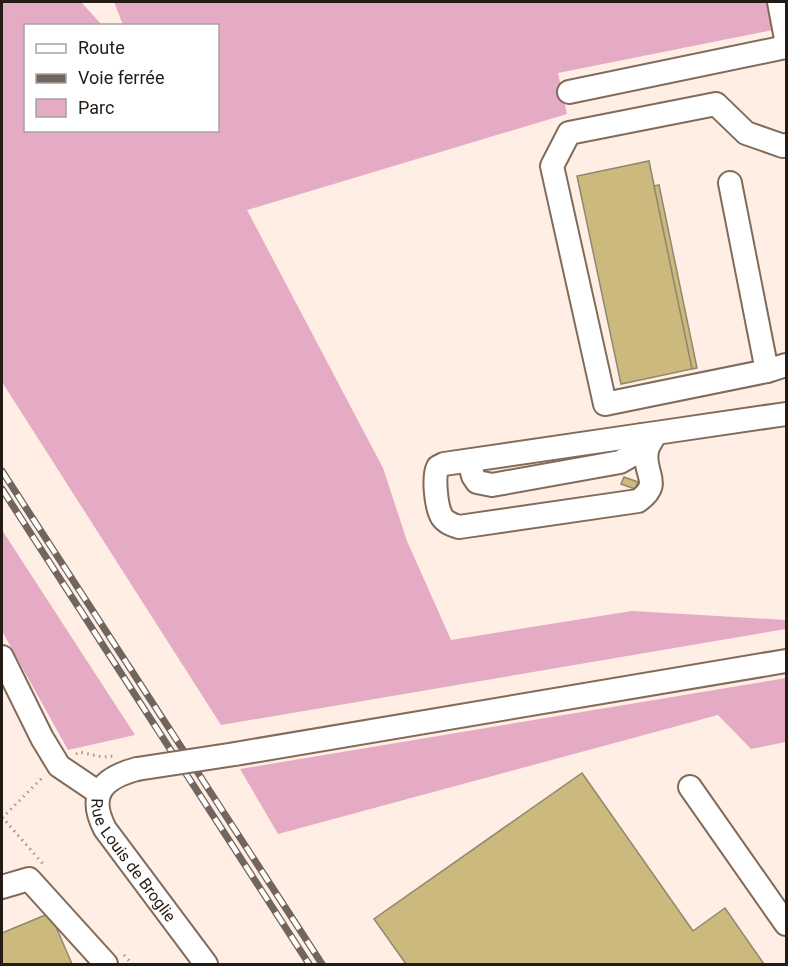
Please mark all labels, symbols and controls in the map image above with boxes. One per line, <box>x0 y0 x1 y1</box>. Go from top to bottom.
legend <box>24 24 219 132</box>
text: Route <box>78 37 125 58</box>
text: Voie ferrée <box>78 67 164 88</box>
text: Parc <box>78 97 114 118</box>
street label: Rue Louis de Broglie <box>88 798 180 925</box>

